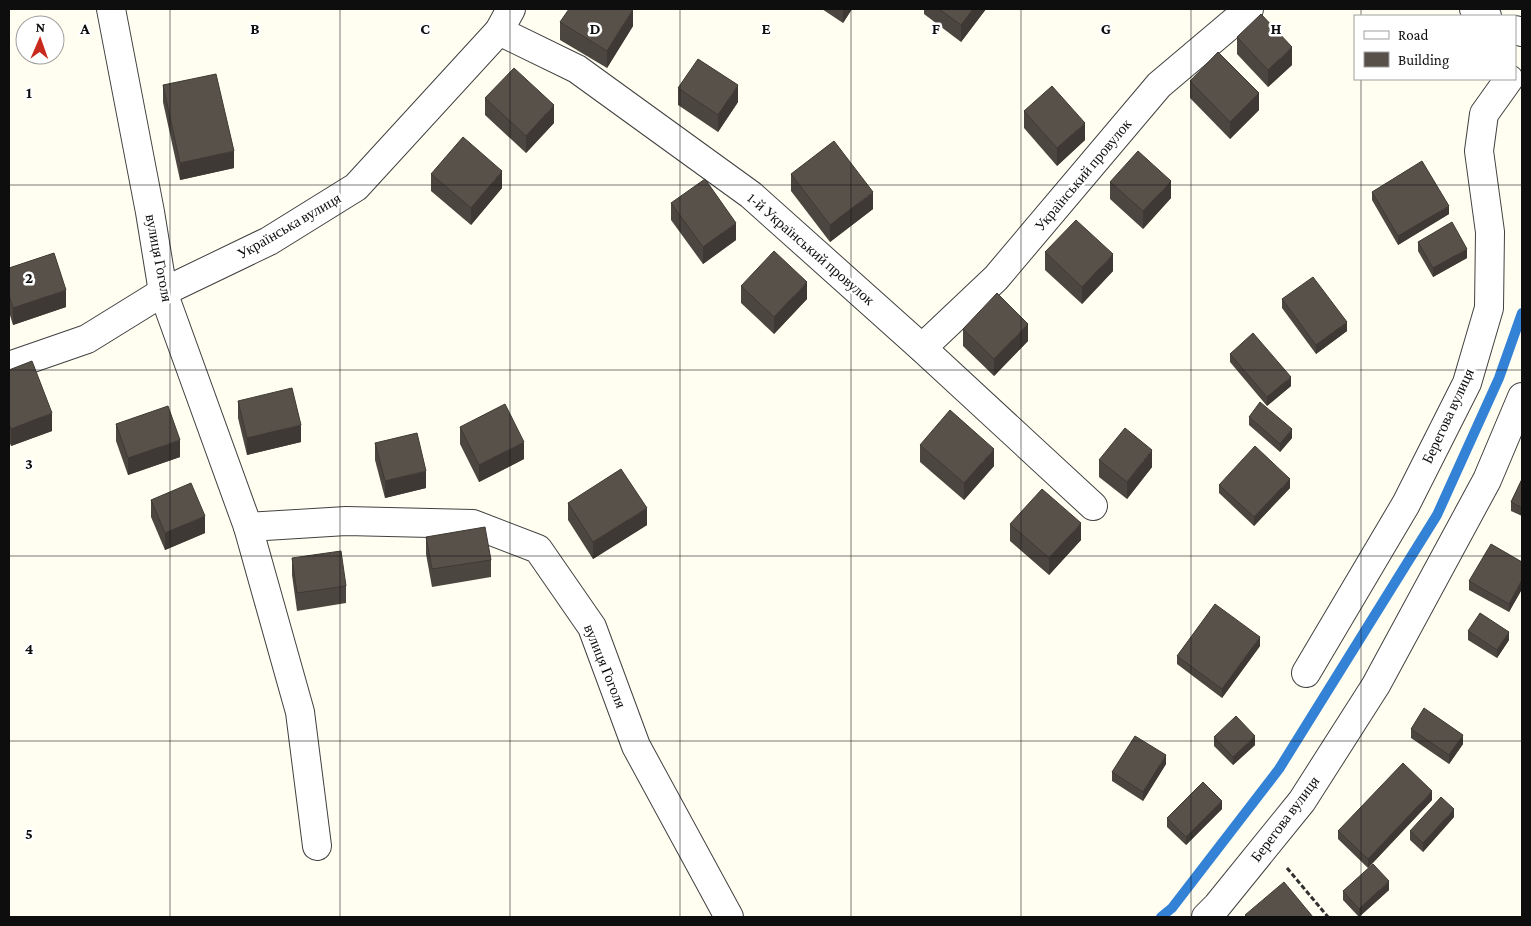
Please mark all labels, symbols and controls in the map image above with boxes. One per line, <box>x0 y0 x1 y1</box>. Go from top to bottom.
north arrow <box>15 15 65 65</box>
legend <box>1354 15 1516 80</box>
text: N <box>35 19 46 35</box>
text: A <box>79 20 90 37</box>
text: B <box>250 20 260 37</box>
text: C <box>420 20 430 37</box>
text: D <box>589 20 601 37</box>
text: E <box>761 20 771 37</box>
text: F <box>932 20 941 37</box>
text: G <box>1101 20 1111 37</box>
text: H <box>1271 20 1282 37</box>
text: Road <box>1398 27 1429 43</box>
text: Building <box>1398 52 1449 69</box>
text: 1 <box>26 84 32 101</box>
street label: Український провулок <box>1031 115 1135 234</box>
street label: Українська вулиця <box>234 190 344 262</box>
street label: 1-й Український провулок <box>744 190 878 309</box>
street label: вулиця Гоголя <box>143 213 175 303</box>
text: 2 <box>25 269 33 286</box>
street label: Берегова вулиця <box>1419 366 1477 466</box>
text: 3 <box>25 455 33 472</box>
street label: вулиця Гоголя <box>581 622 629 710</box>
text: 4 <box>25 640 34 657</box>
street label: Берегова вулиця <box>1248 773 1322 865</box>
text: 5 <box>25 825 33 842</box>

